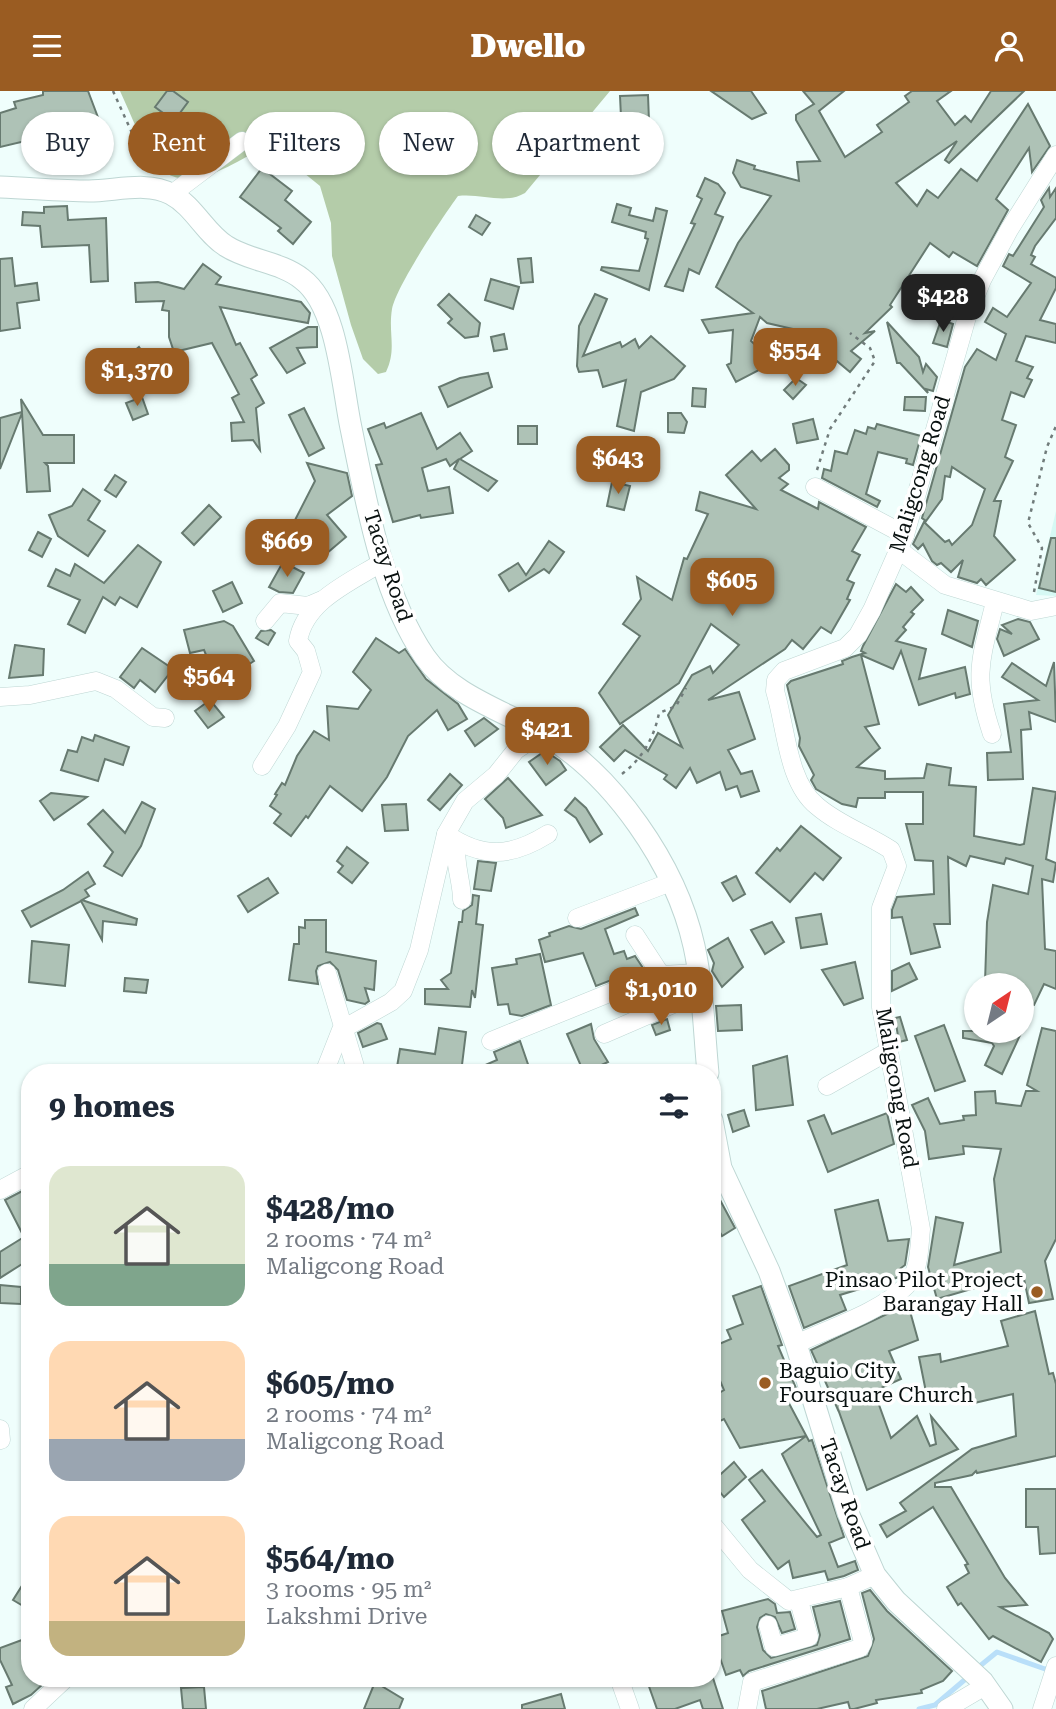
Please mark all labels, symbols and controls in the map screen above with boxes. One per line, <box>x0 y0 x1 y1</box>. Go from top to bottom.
icon: menu <box>28 27 66 65</box>
text: Dwello <box>471 27 585 65</box>
icon: person <box>990 27 1028 65</box>
chip: Buy <box>21 112 114 175</box>
chip: Rent <box>128 112 230 175</box>
chip: Filters <box>244 112 365 175</box>
chip: New <box>379 112 478 175</box>
chip: Apartment <box>492 112 664 175</box>
pin: $428 <box>902 275 984 334</box>
text: $428 <box>917 283 969 310</box>
pin: $554 <box>754 329 836 388</box>
text: $554 <box>769 337 821 364</box>
pin: $1,370 <box>80 349 194 408</box>
text: $1,370 <box>101 357 173 384</box>
street label: Maligcong Road <box>885 392 955 555</box>
pin: $643 <box>577 437 659 496</box>
text: $643 <box>592 445 644 472</box>
street label: Tacay Road <box>359 507 417 625</box>
pin: $669 <box>246 519 328 579</box>
text: $669 <box>261 528 313 555</box>
pin: $605 <box>691 559 773 618</box>
text: $605 <box>706 567 758 594</box>
pin: $564 <box>168 655 250 714</box>
text: $564 <box>183 663 235 690</box>
pin: $421 <box>506 707 588 767</box>
text: $421 <box>521 716 573 743</box>
pin: $1,010 <box>604 967 718 1027</box>
north arrow <box>964 973 1034 1043</box>
map controls <box>964 973 1034 1043</box>
text: $1,010 <box>625 976 697 1003</box>
street label: Maligcong Road <box>871 1006 923 1171</box>
icon: filters <box>655 1087 693 1125</box>
text: 9 homes <box>49 1089 175 1124</box>
text: $428/mo <box>266 1191 395 1226</box>
icon: home <box>105 1194 189 1278</box>
text: 2 rooms · 74 m² <box>266 1226 432 1253</box>
text: Maligcong Road <box>266 1253 444 1280</box>
place label: Pinsao Pilot Project Barangay Hall <box>825 1268 1024 1316</box>
marker: Pinsao Pilot Project Barangay Hall <box>1029 1284 1045 1300</box>
place label: Baguio City Foursquare Church <box>779 1359 974 1407</box>
text: $605/mo <box>266 1366 395 1401</box>
icon: home <box>105 1369 189 1453</box>
marker: Baguio City Foursquare Church <box>757 1375 773 1391</box>
text: 2 rooms · 74 m² <box>266 1401 432 1428</box>
text: Maligcong Road <box>266 1428 444 1455</box>
street label: Tacay Road <box>815 1435 875 1553</box>
text: $564/mo <box>266 1541 395 1576</box>
icon: home <box>105 1544 189 1628</box>
text: 3 rooms · 95 m² <box>266 1576 432 1603</box>
text: Lakshmi Drive <box>266 1603 427 1630</box>

